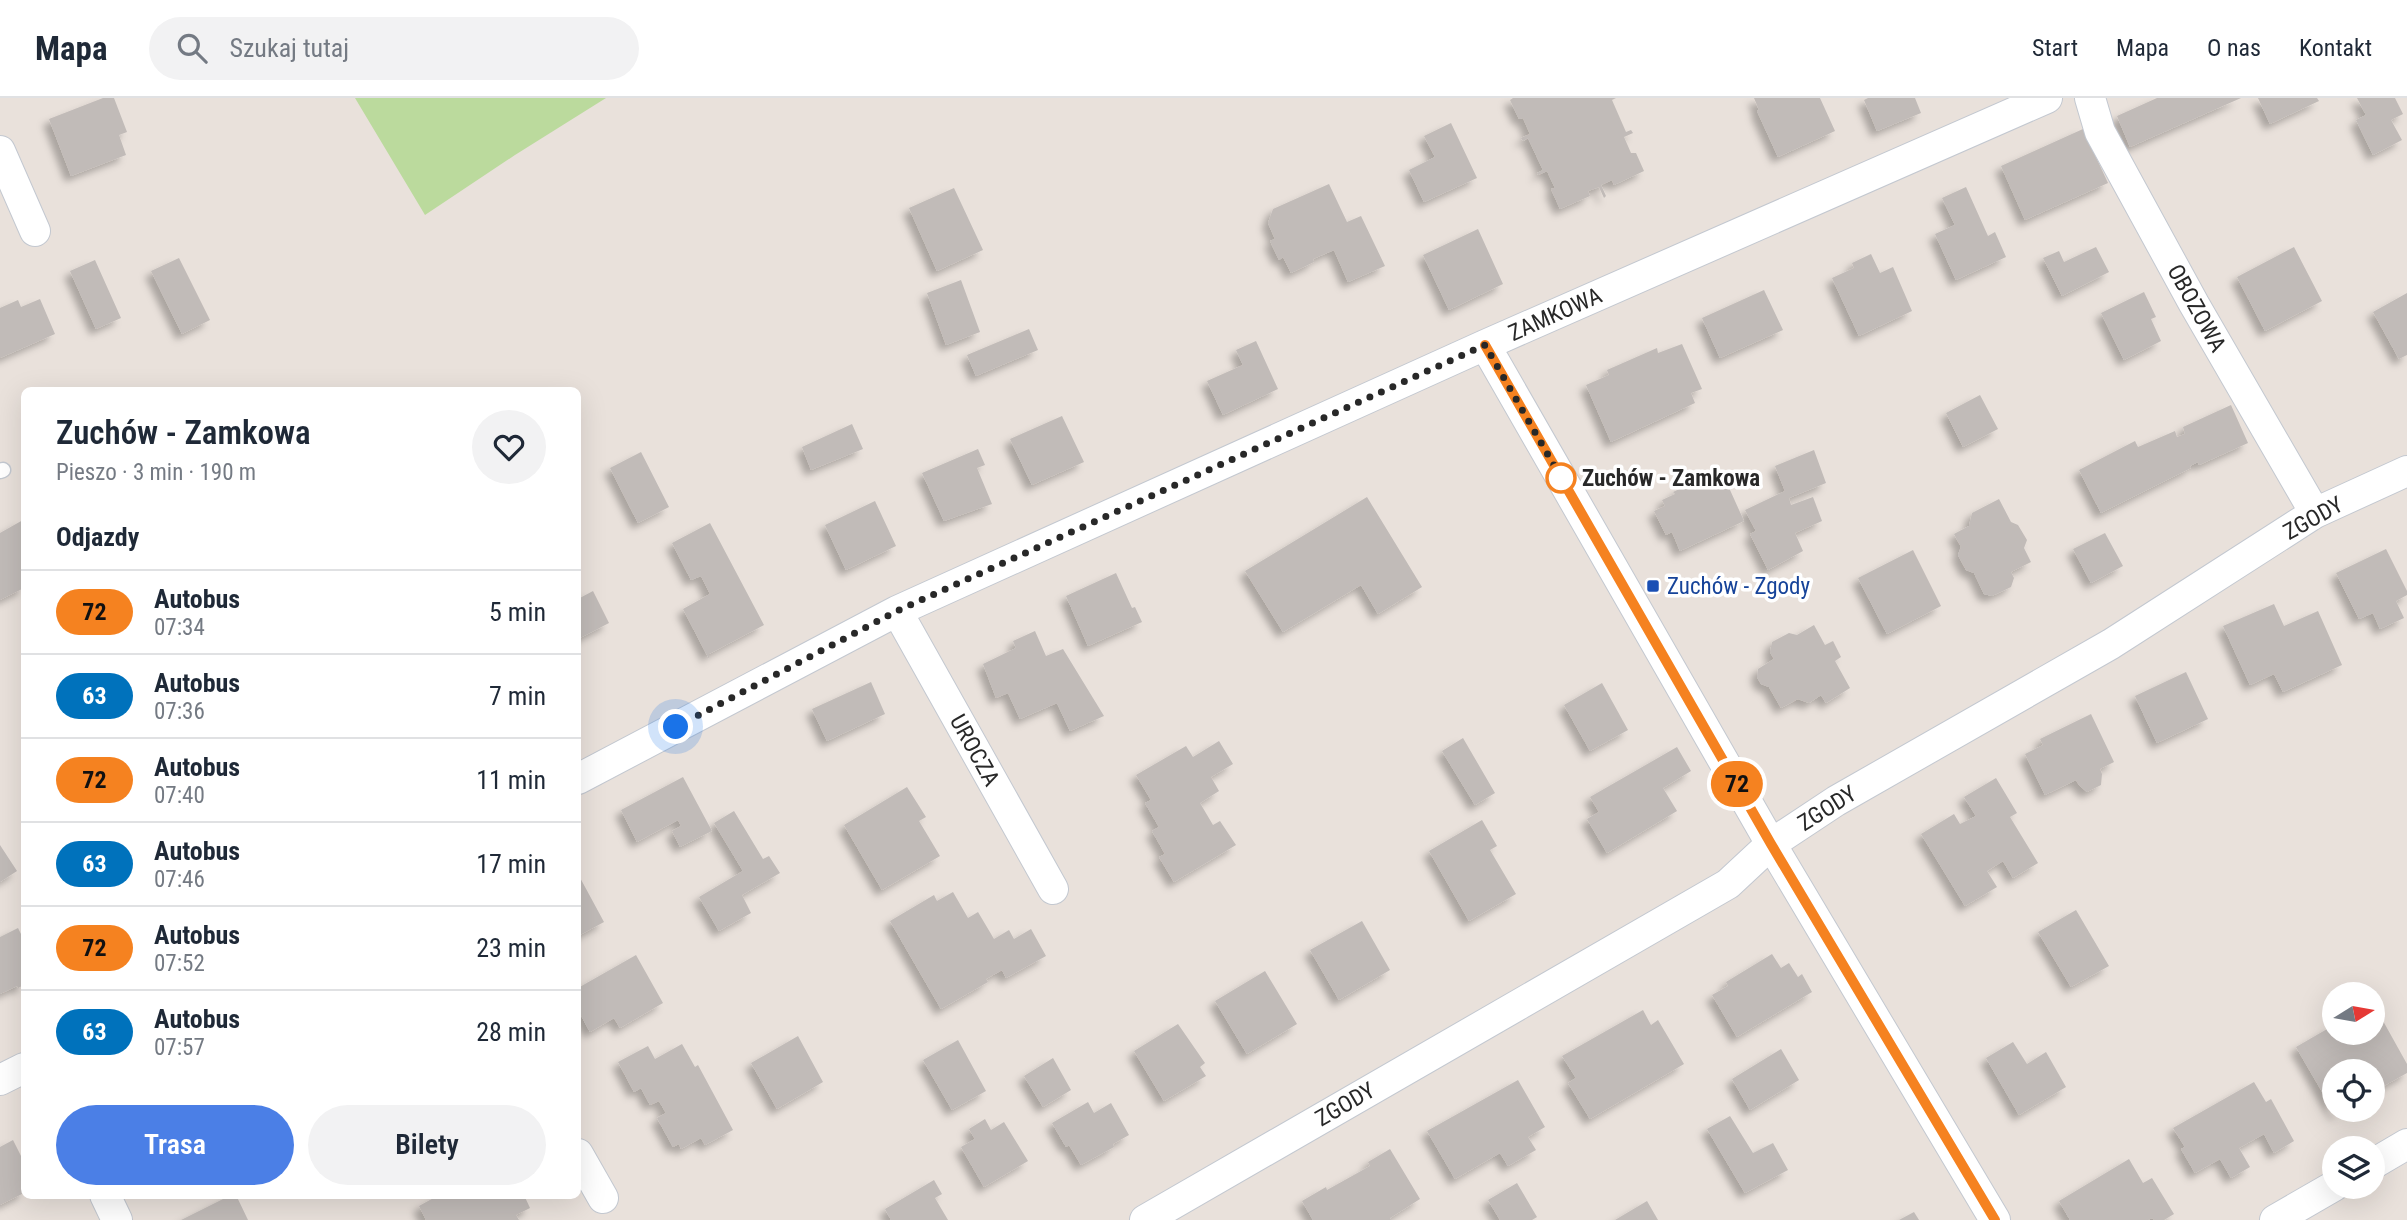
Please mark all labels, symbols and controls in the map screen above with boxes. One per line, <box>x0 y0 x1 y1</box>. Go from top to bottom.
search box <box>149 17 639 80</box>
text: Mapa <box>35 29 107 68</box>
icon: search <box>173 29 211 67</box>
text: Szukaj tutaj <box>229 33 349 63</box>
text: Start <box>2032 34 2078 62</box>
text: Mapa <box>2116 34 2169 62</box>
text: O nas <box>2207 34 2261 62</box>
text: Kontakt <box>2299 34 2372 62</box>
street label: OBOZOWA <box>2162 260 2232 357</box>
street label: ZAMKOWA <box>1504 282 1606 347</box>
button: heart <box>472 410 546 484</box>
text: Zuchów - Zamkowa <box>56 413 311 452</box>
text: Pieszo · 3 min · 190 m <box>56 459 256 486</box>
marker: Zuchów - Zamkowa <box>1546 463 1576 493</box>
place label: Zuchów - Zamkowa <box>1582 465 1760 492</box>
street label: ZGODY <box>2279 491 2348 546</box>
text: Odjazdy <box>56 522 139 552</box>
place label: Zuchów - Zgody <box>1667 573 1811 600</box>
marker: Zuchów - Zgody <box>1645 578 1661 594</box>
text: Autobus <box>154 584 240 614</box>
text: 5 min <box>489 597 546 627</box>
text: 72 <box>82 598 107 626</box>
text: 07:34 <box>154 614 205 641</box>
text: Autobus <box>154 668 240 698</box>
text: 7 min <box>489 681 546 711</box>
text: 63 <box>82 682 107 710</box>
text: 07:36 <box>154 698 205 725</box>
your location <box>658 709 693 744</box>
street label: UROCZA <box>944 710 1005 791</box>
text: Autobus <box>154 752 240 782</box>
line badge: 72 <box>1706 761 1768 807</box>
text: 11 min <box>476 765 546 795</box>
text: 72 <box>82 766 107 794</box>
text: 72 <box>1725 770 1749 798</box>
street label: ZGODY <box>1793 780 1862 837</box>
text: 07:40 <box>154 782 205 809</box>
text: Autobus <box>154 836 240 866</box>
text: 17 min <box>476 849 546 879</box>
text: 63 <box>82 850 107 878</box>
text: 07:46 <box>154 866 205 893</box>
text: Autobus <box>154 920 240 950</box>
text: 23 min <box>476 933 546 963</box>
text: 72 <box>82 934 107 962</box>
text: 07:52 <box>154 950 205 977</box>
north arrow <box>2322 982 2385 1045</box>
map controls <box>2322 982 2385 1199</box>
text: Autobus <box>154 1004 240 1034</box>
text: 28 min <box>476 1017 546 1047</box>
text: 63 <box>82 1018 107 1046</box>
text: 07:57 <box>154 1034 205 1061</box>
button: locate <box>2322 1059 2385 1122</box>
street label: ZGODY <box>1311 1077 1380 1132</box>
button: Trasa <box>56 1105 294 1185</box>
button: Bilety <box>308 1105 546 1185</box>
button: layers <box>2322 1136 2385 1199</box>

